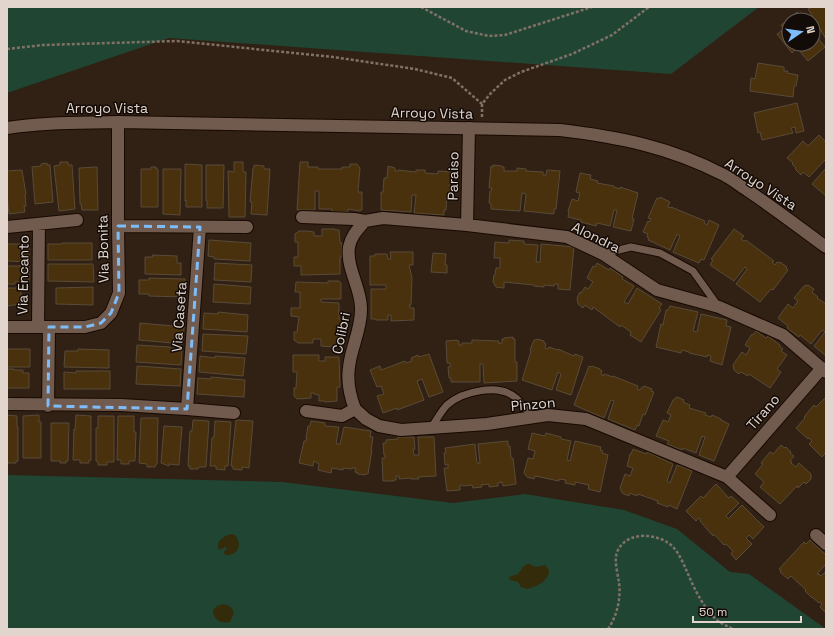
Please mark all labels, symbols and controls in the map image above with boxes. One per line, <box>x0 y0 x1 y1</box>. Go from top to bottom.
north arrow <box>781 12 821 52</box>
text: N <box>803 25 818 35</box>
street label: Arroyo Vista <box>66 99 148 117</box>
street label: Arroyo Vista <box>391 103 473 123</box>
street label: Paraiso <box>444 151 462 201</box>
street label: Arroyo Vista <box>722 154 800 214</box>
street label: Via Bonita <box>93 215 113 283</box>
street label: Alondra <box>569 218 623 256</box>
street label: Via Encanto <box>13 235 33 315</box>
street label: Via Caseta <box>168 281 190 353</box>
street label: Colibri <box>328 310 354 356</box>
street label: Tirano <box>742 390 784 434</box>
street label: Pinzon <box>510 393 556 415</box>
scale bar <box>693 598 801 624</box>
text: 50 m <box>699 604 727 620</box>

